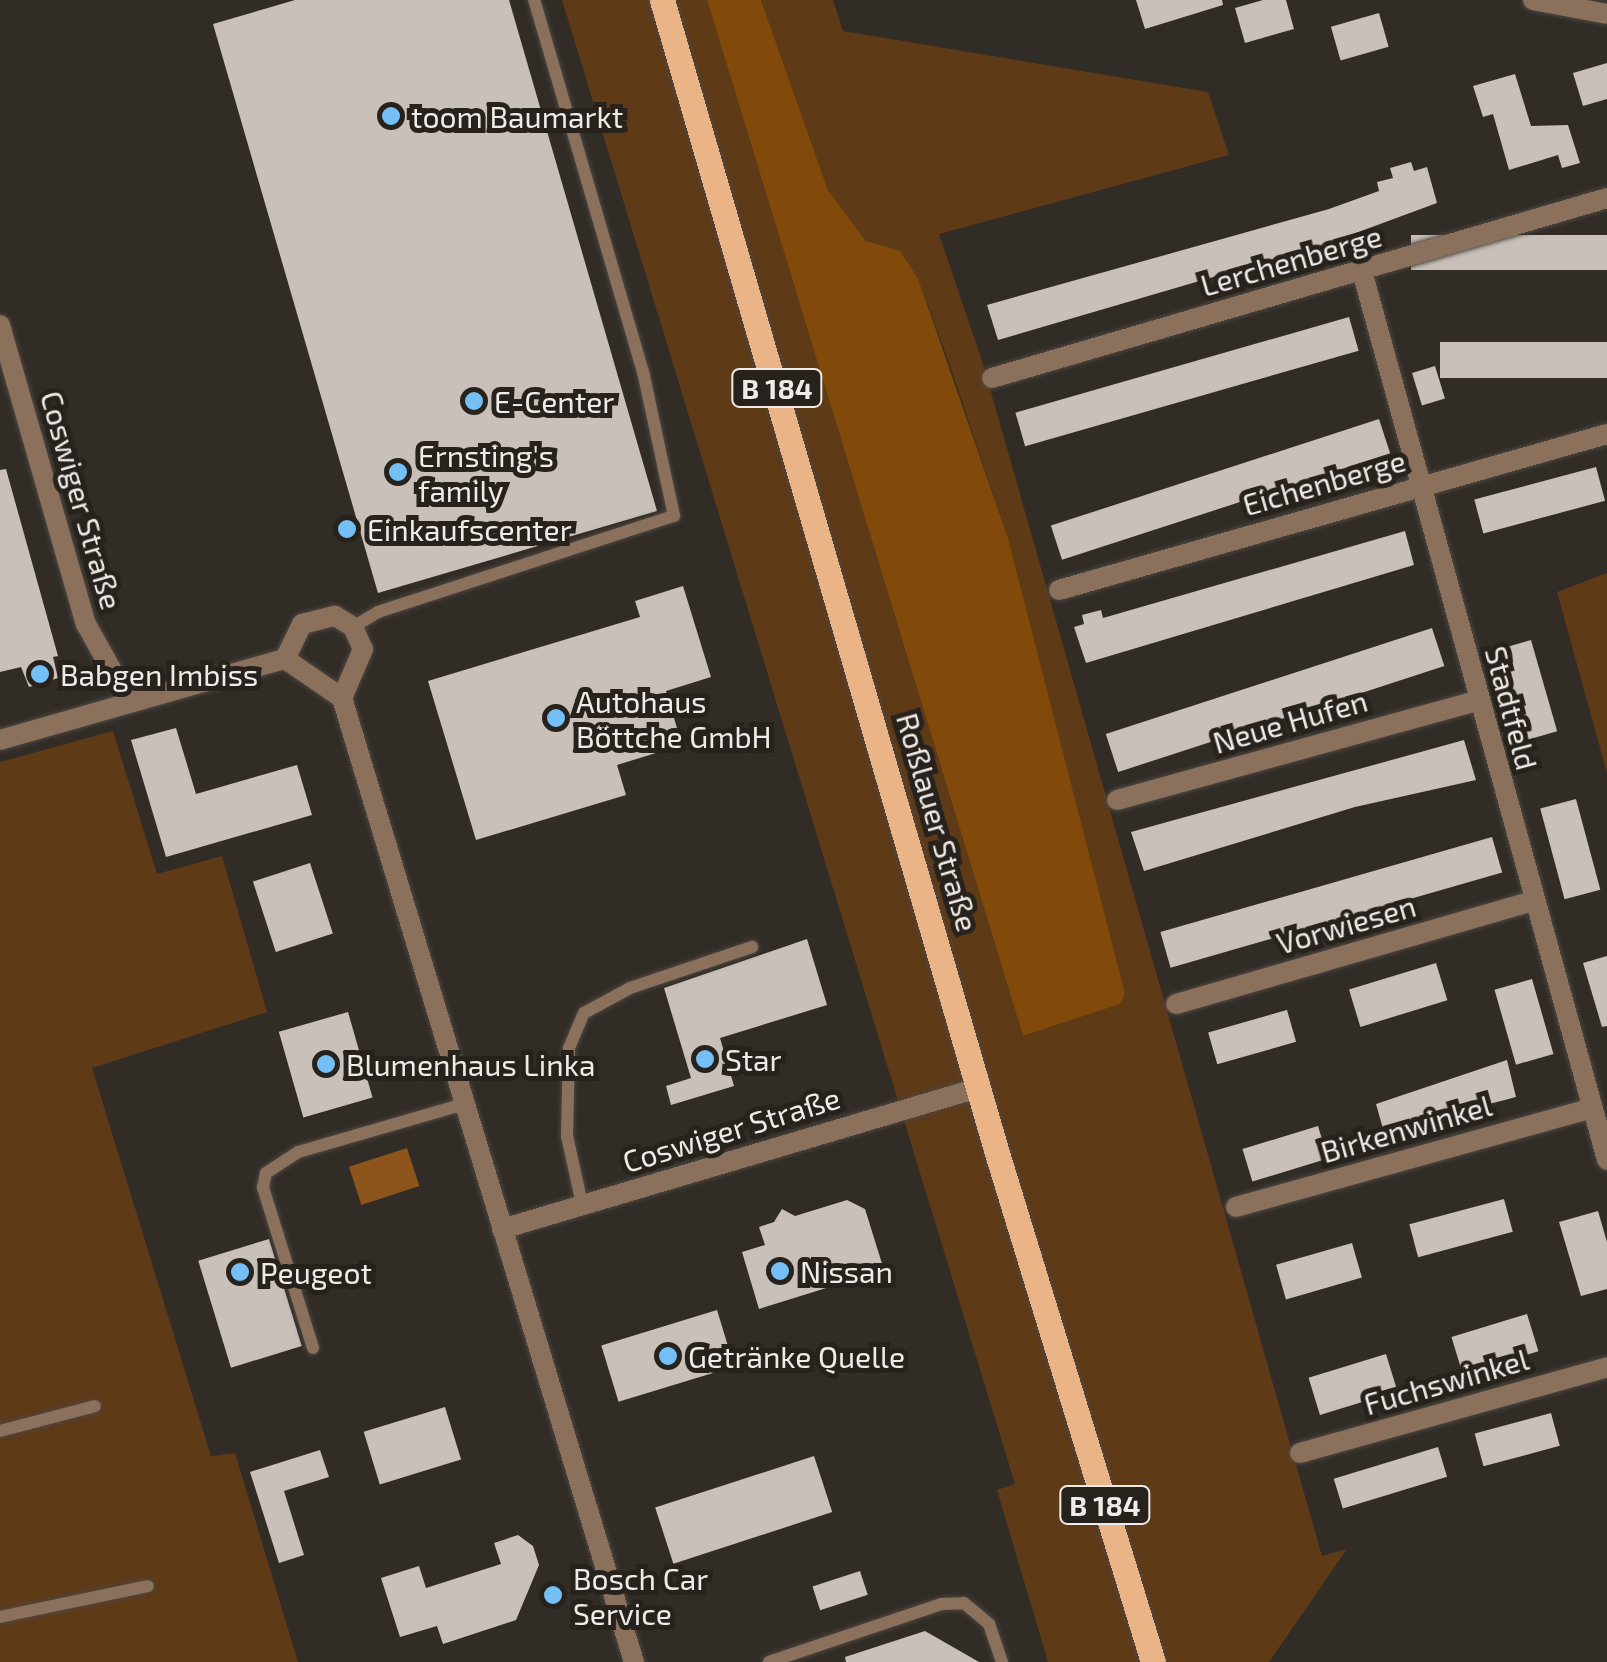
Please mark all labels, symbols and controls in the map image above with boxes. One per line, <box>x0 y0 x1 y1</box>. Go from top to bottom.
place label: toom Baumarkt <box>411 98 623 134</box>
marker: toom Baumarkt <box>380 105 402 127</box>
street label: Lerchenberge <box>1196 217 1386 303</box>
road number: B 184 <box>730 365 824 411</box>
place label: E-Center <box>494 383 614 419</box>
street label: Coswiger Straße <box>34 386 130 614</box>
marker: E-Center <box>463 390 485 412</box>
place label: Ernsting's family <box>418 437 554 508</box>
street label: Eichenberge <box>1238 442 1410 522</box>
marker: Ernsting's family <box>387 461 409 483</box>
place label: Einkaufscenter <box>367 511 572 547</box>
marker: Einkaufscenter <box>336 518 358 540</box>
street label: Stadtfeld <box>1478 642 1546 774</box>
place label: Babgen Imbiss <box>60 656 258 692</box>
marker: Babgen Imbiss <box>29 663 51 685</box>
street label: Neue Hufen <box>1209 682 1371 760</box>
place label: Autohaus Böttche GmbH <box>576 683 772 754</box>
marker: Autohaus Böttche GmbH <box>545 707 567 729</box>
street label: Roßlauer Straße <box>890 708 986 936</box>
street label: Vorwiesen <box>1272 887 1420 961</box>
place label: Star <box>725 1041 782 1077</box>
place label: Blumenhaus Linka <box>346 1046 595 1082</box>
marker: Star <box>694 1048 716 1070</box>
marker: Blumenhaus Linka <box>315 1053 337 1075</box>
street label: Coswiger Straße <box>618 1079 844 1179</box>
street label: Birkenwinkel <box>1317 1086 1495 1170</box>
place label: Nissan <box>800 1253 893 1289</box>
place label: Peugeot <box>260 1254 372 1290</box>
marker: Nissan <box>769 1260 791 1282</box>
marker: Peugeot <box>229 1261 251 1283</box>
place label: Getränke Quelle <box>688 1338 905 1374</box>
street label: Fuchswinkel <box>1360 1340 1532 1422</box>
marker: Getränke Quelle <box>657 1345 679 1367</box>
road number: B 184 <box>1058 1482 1152 1528</box>
place label: Bosch Car Service <box>573 1560 708 1630</box>
marker: Bosch Car Service <box>542 1584 564 1606</box>

